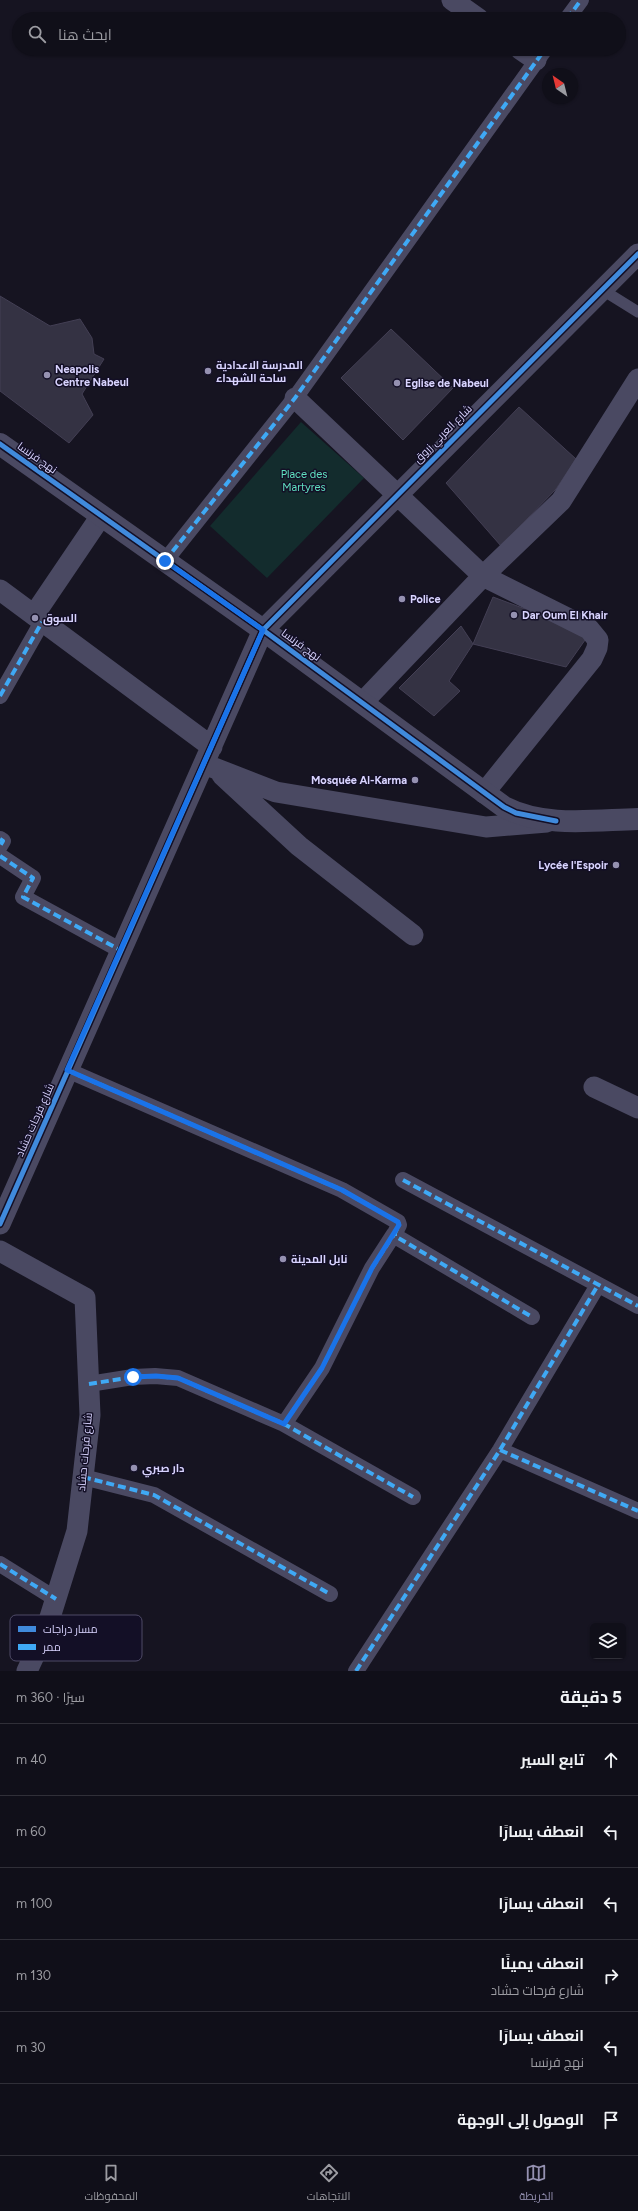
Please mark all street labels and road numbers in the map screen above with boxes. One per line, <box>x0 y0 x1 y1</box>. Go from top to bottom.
street label: شارع العربي زروق <box>411 402 476 467</box>
street label: نهج فرنسا <box>14 440 59 477</box>
street label: نهج فرنسا <box>278 626 323 664</box>
street label: شارع فرحات حشاد <box>13 1081 58 1159</box>
street label: شارع فرحات حشاد <box>75 1412 96 1492</box>

